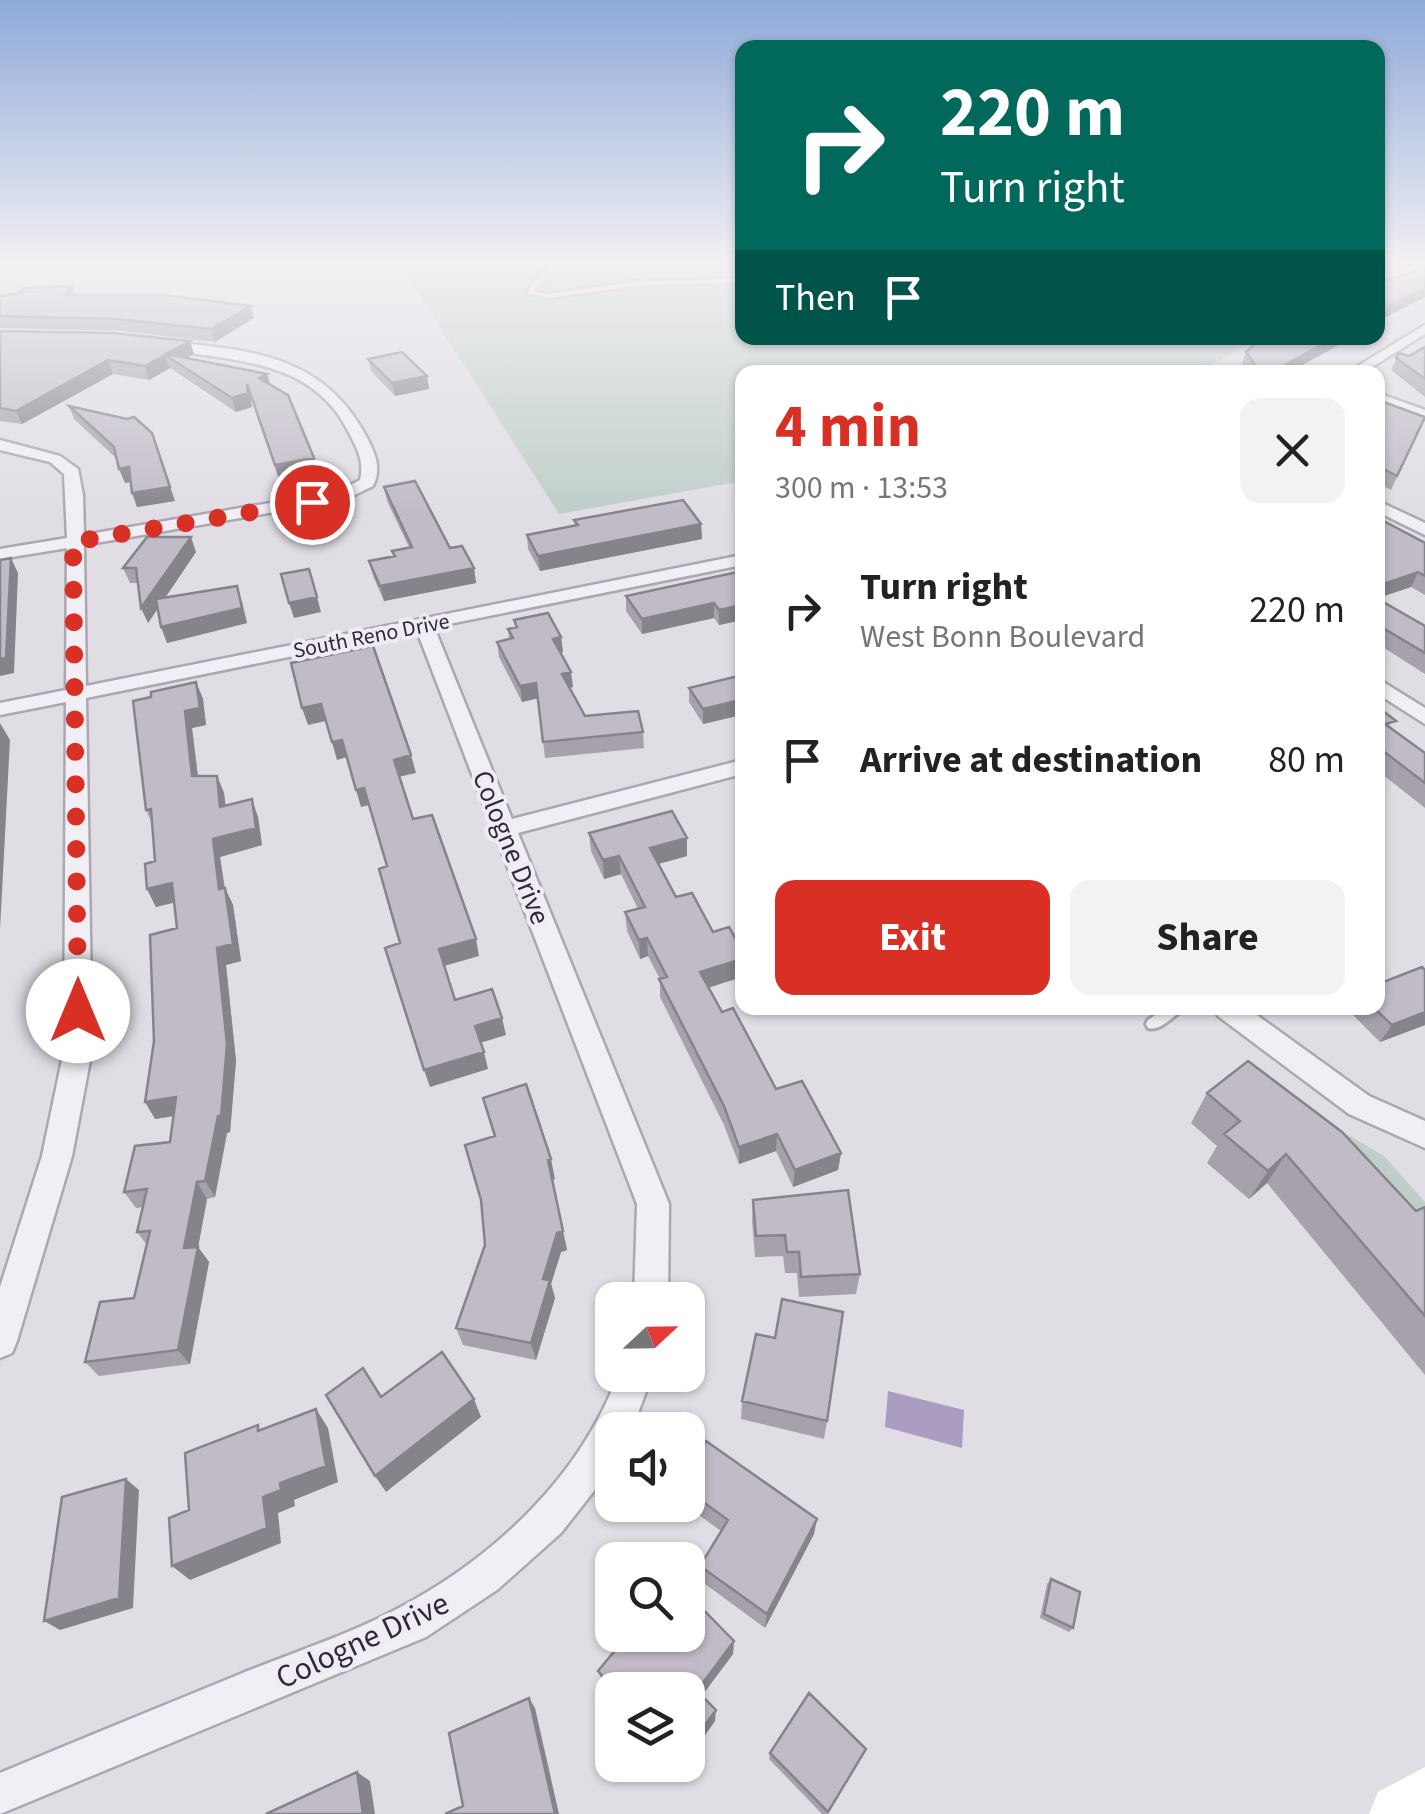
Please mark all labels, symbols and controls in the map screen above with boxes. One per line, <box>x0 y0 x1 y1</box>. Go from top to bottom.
text: 220 m <box>940 63 1125 163</box>
icon: right <box>775 80 905 210</box>
text: Turn right <box>940 156 1125 220</box>
icon: arrive <box>876 270 931 325</box>
text: Then <box>775 271 856 325</box>
text: 4 min <box>775 385 921 470</box>
button: close <box>1240 398 1345 503</box>
pin <box>270 460 355 545</box>
text: 300 m · 13:53 <box>775 465 948 511</box>
icon: arrive <box>285 475 340 530</box>
text: Turn right <box>860 560 1028 614</box>
icon: right <box>775 583 830 638</box>
text: 220 m <box>1249 583 1345 637</box>
street label: South Reno Drive <box>290 605 452 667</box>
text: West Bonn Boulevard <box>860 614 1145 660</box>
icon: arrive <box>775 733 830 788</box>
text: Arrive at destination <box>860 733 1202 787</box>
text: 80 m <box>1268 733 1345 787</box>
street label: Cologne Drive <box>462 764 560 930</box>
button: Exit <box>775 880 1050 995</box>
button: Share <box>1070 880 1345 995</box>
position arrow <box>26 959 130 1063</box>
north arrow <box>595 1282 705 1392</box>
map controls <box>595 1282 705 1782</box>
button: sound <box>595 1412 705 1522</box>
button: search <box>595 1542 705 1652</box>
street label: Cologne Drive <box>268 1581 457 1701</box>
button: layers <box>595 1672 705 1782</box>

